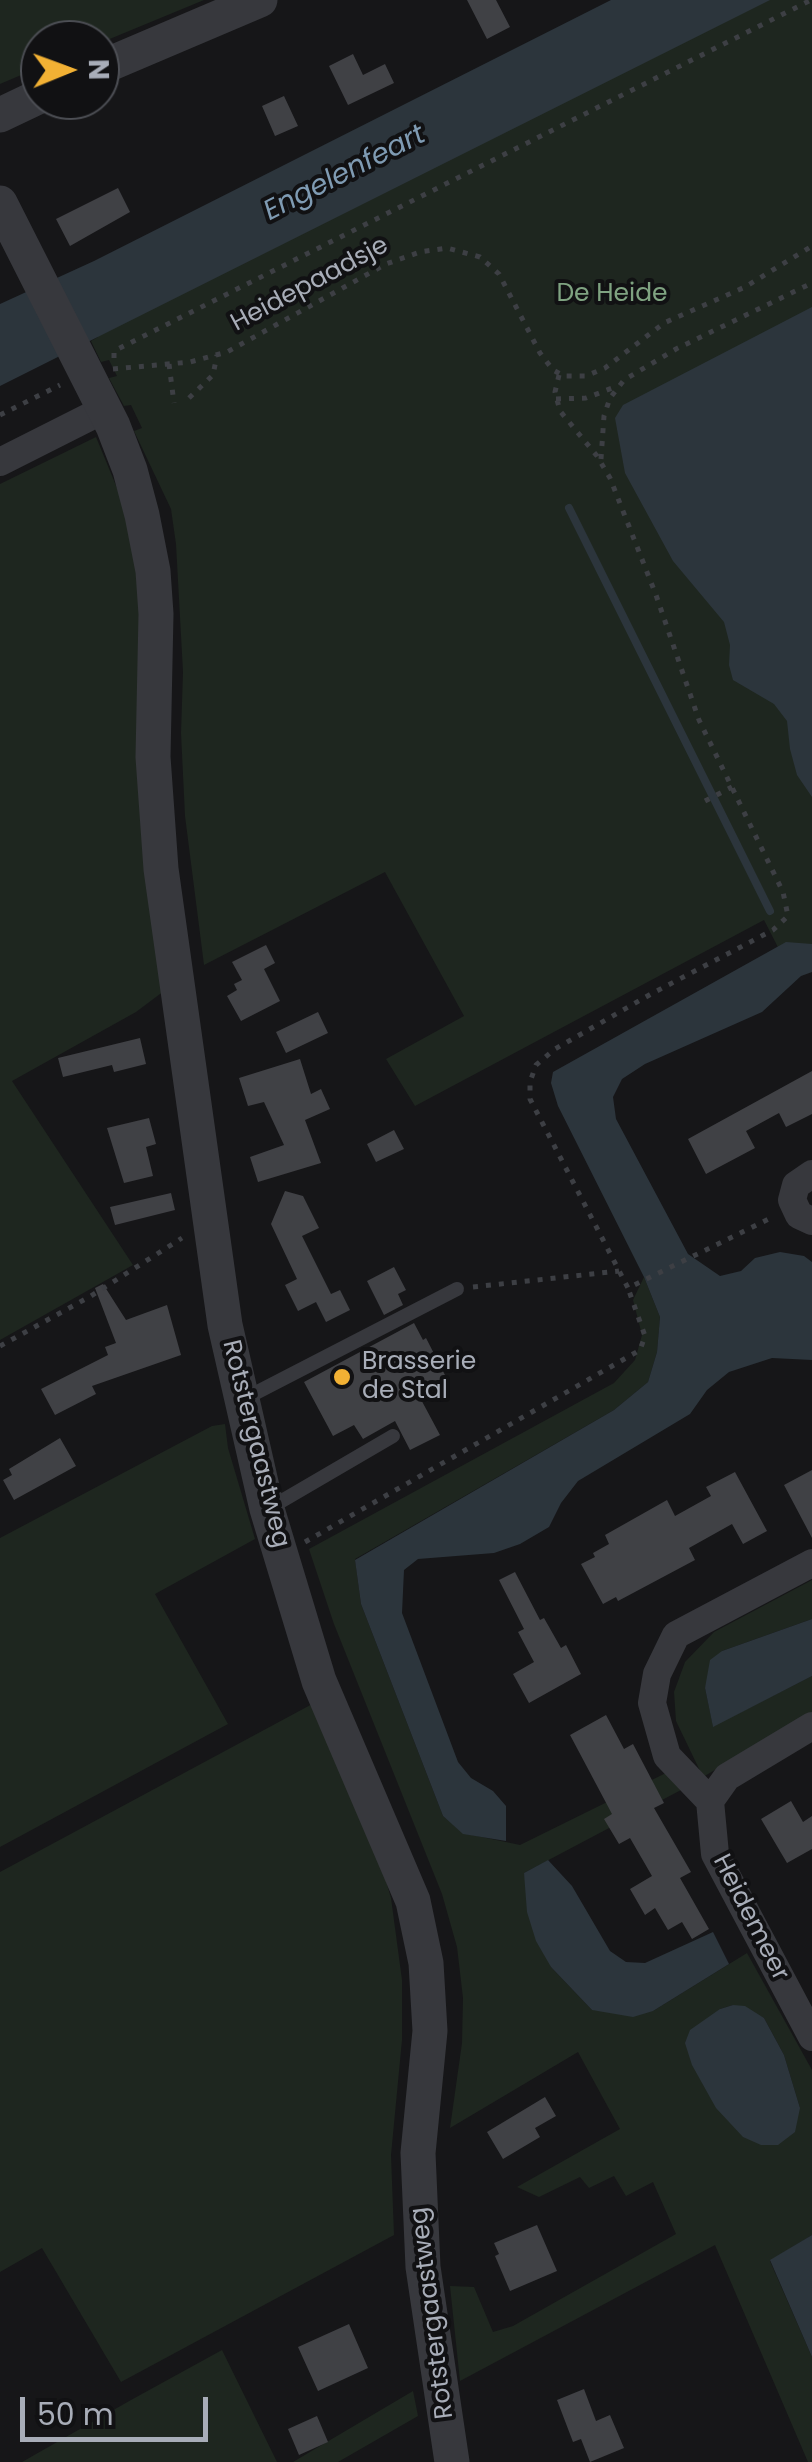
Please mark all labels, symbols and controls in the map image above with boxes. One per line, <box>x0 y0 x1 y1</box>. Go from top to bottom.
north arrow <box>20 20 120 120</box>
text: N <box>79 59 118 80</box>
water label: Engelenfeart <box>259 119 431 229</box>
street label: Heidepaadsje <box>226 231 394 339</box>
park label: De Heide <box>556 280 668 310</box>
street label: Rotstergaastweg <box>215 1337 295 1551</box>
place label: Brasserie de Stal <box>362 1348 476 1407</box>
marker: Brasserie de Stal <box>331 1366 353 1388</box>
street label: Heidemeer <box>705 1850 795 1986</box>
street label: Rotstergaastweg <box>405 2205 461 2421</box>
scale bar <box>25 2377 212 2439</box>
text: 50 m <box>37 2393 114 2436</box>

